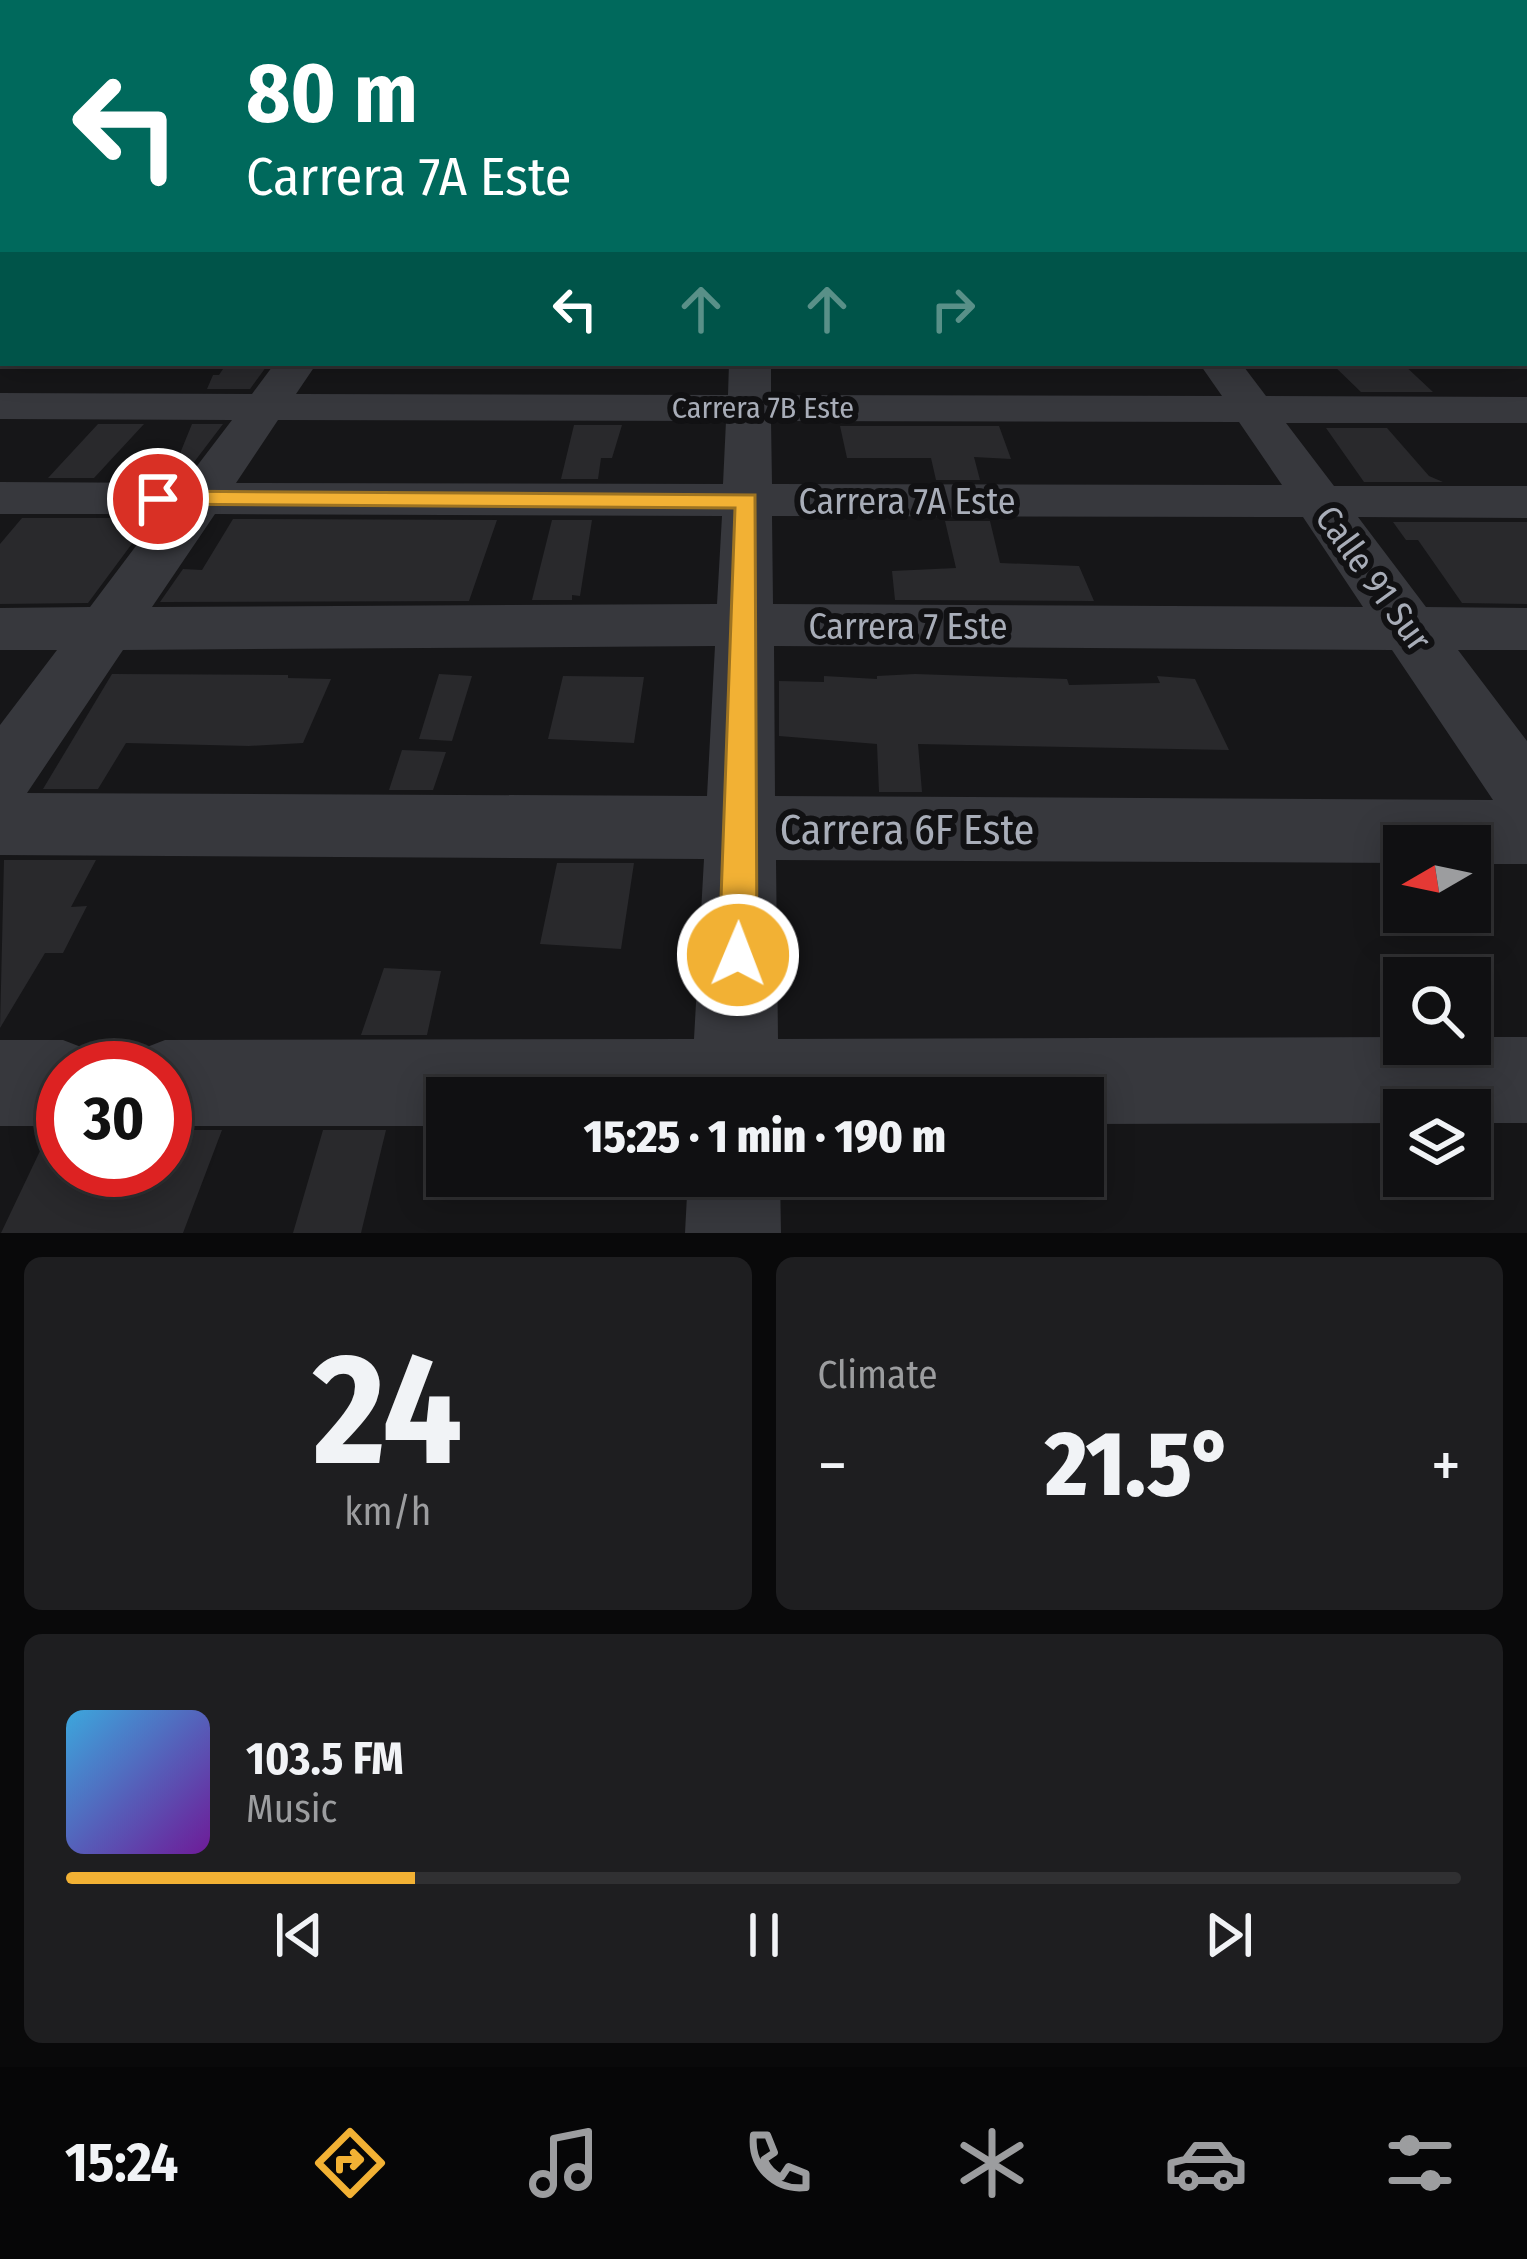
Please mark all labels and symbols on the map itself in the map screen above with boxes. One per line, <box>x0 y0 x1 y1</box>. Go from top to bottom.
street label: Carrera 7B Este <box>672 390 854 426</box>
pin <box>107 448 209 550</box>
street label: Carrera 7A Este <box>798 480 1016 524</box>
street label: Calle 91 Sur <box>1306 497 1441 660</box>
street label: Carrera 7 Este <box>808 605 1008 649</box>
street label: Carrera 6F Este <box>780 805 1034 855</box>
north arrow <box>1383 825 1491 933</box>
position arrow <box>675 892 801 1018</box>
speed limit sign: 30 <box>36 1041 192 1197</box>

